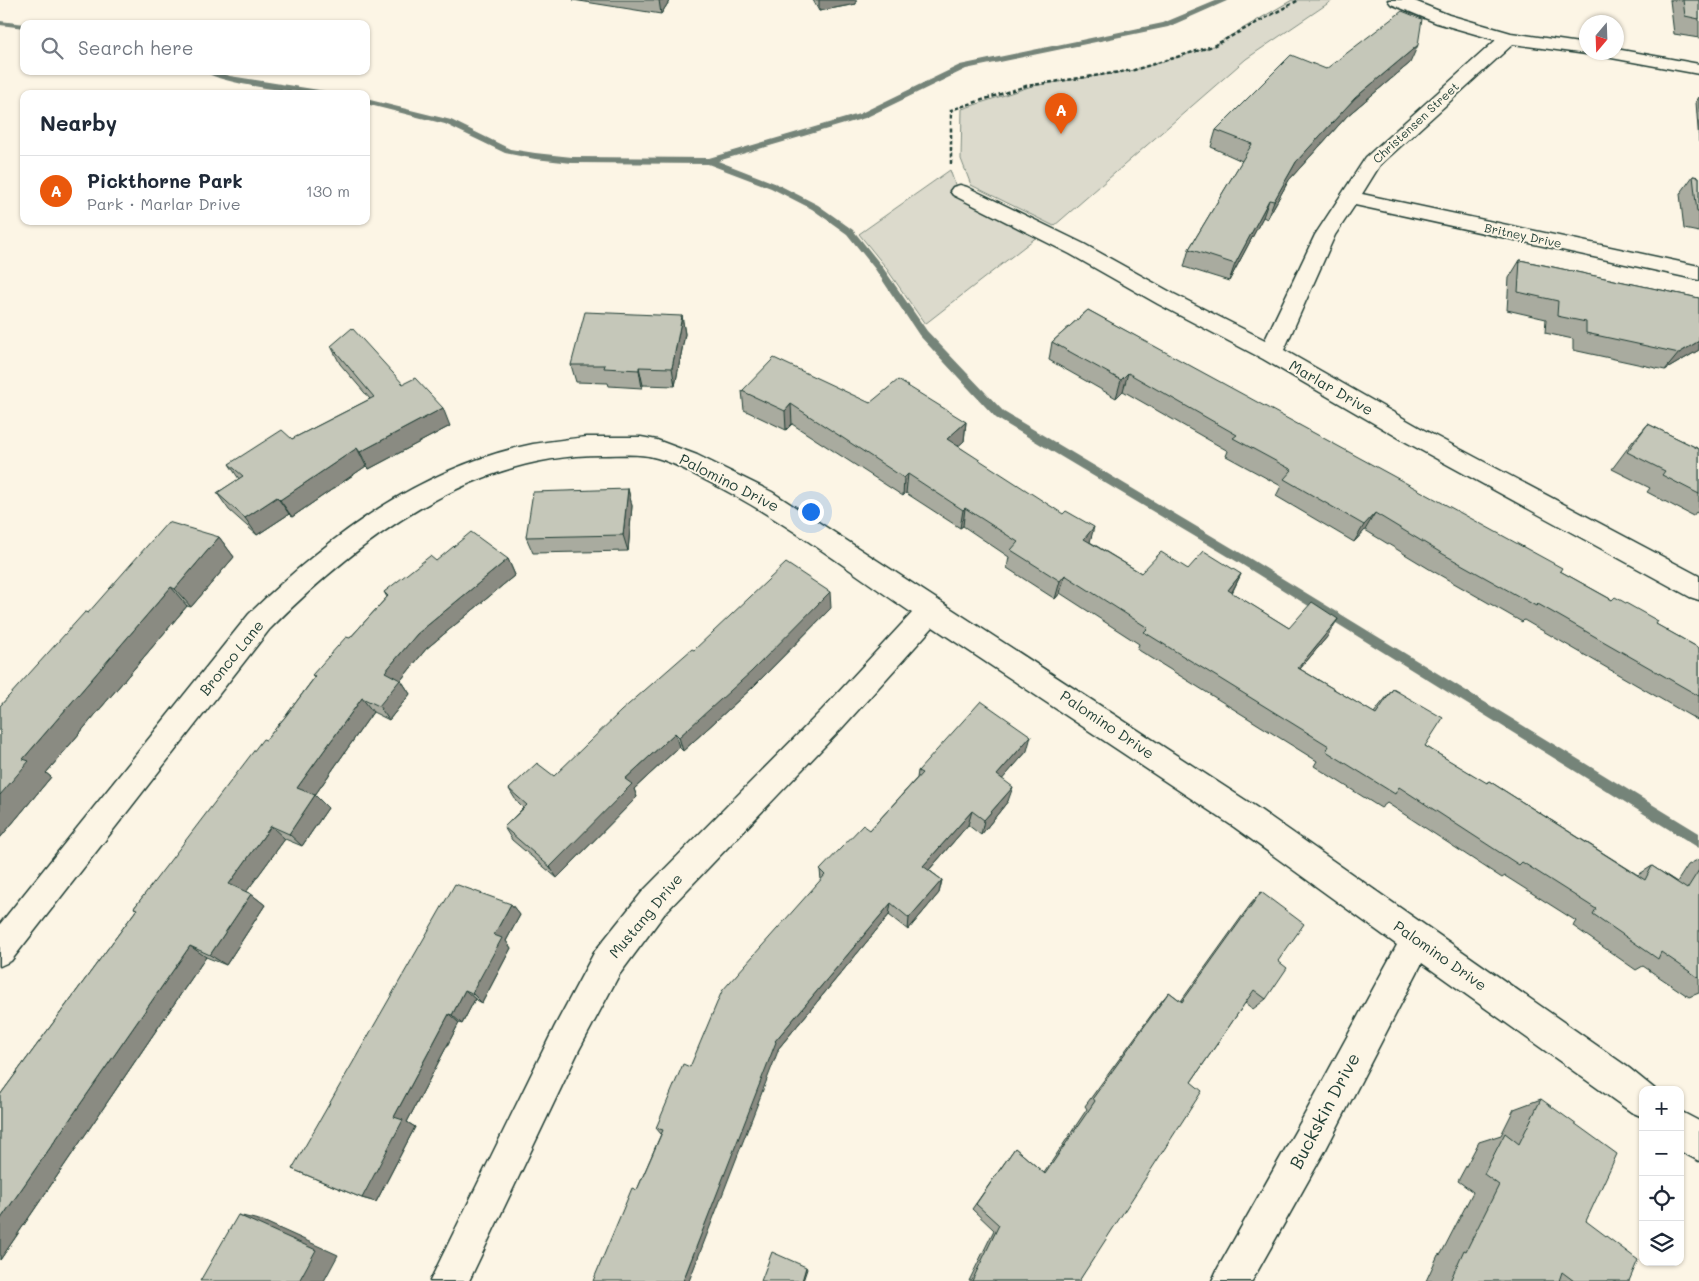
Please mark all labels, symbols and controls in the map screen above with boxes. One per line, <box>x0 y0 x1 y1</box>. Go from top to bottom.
north arrow <box>1579 15 1624 60</box>
search box <box>20 20 370 75</box>
icon: search <box>38 34 66 62</box>
text: Search here <box>78 35 194 60</box>
street label: Christensen Street <box>1369 78 1462 166</box>
pin: A <box>1045 93 1077 134</box>
text: Nearby <box>40 109 117 136</box>
text: Pickthorne Park <box>87 168 243 193</box>
text: A <box>50 180 62 201</box>
text: 130 m <box>306 180 350 201</box>
text: Park · Marlar Drive <box>87 193 241 214</box>
street label: Britney Drive <box>1483 219 1563 251</box>
street label: Marlar Drive <box>1286 355 1377 419</box>
street label: Palomino Drive <box>676 448 783 516</box>
your location <box>798 499 824 525</box>
street label: Bronco Lane <box>195 616 268 699</box>
street label: Palomino Drive <box>1057 685 1158 763</box>
street label: Mustang Drive <box>604 869 687 962</box>
street label: Palomino Drive <box>1390 916 1491 995</box>
street label: Buckskin Drive <box>1283 1048 1365 1173</box>
map controls <box>1639 1086 1684 1266</box>
button: + <box>1639 1086 1684 1131</box>
button: − <box>1639 1131 1684 1176</box>
button: locate <box>1639 1176 1684 1221</box>
button: layers <box>1639 1221 1684 1266</box>

